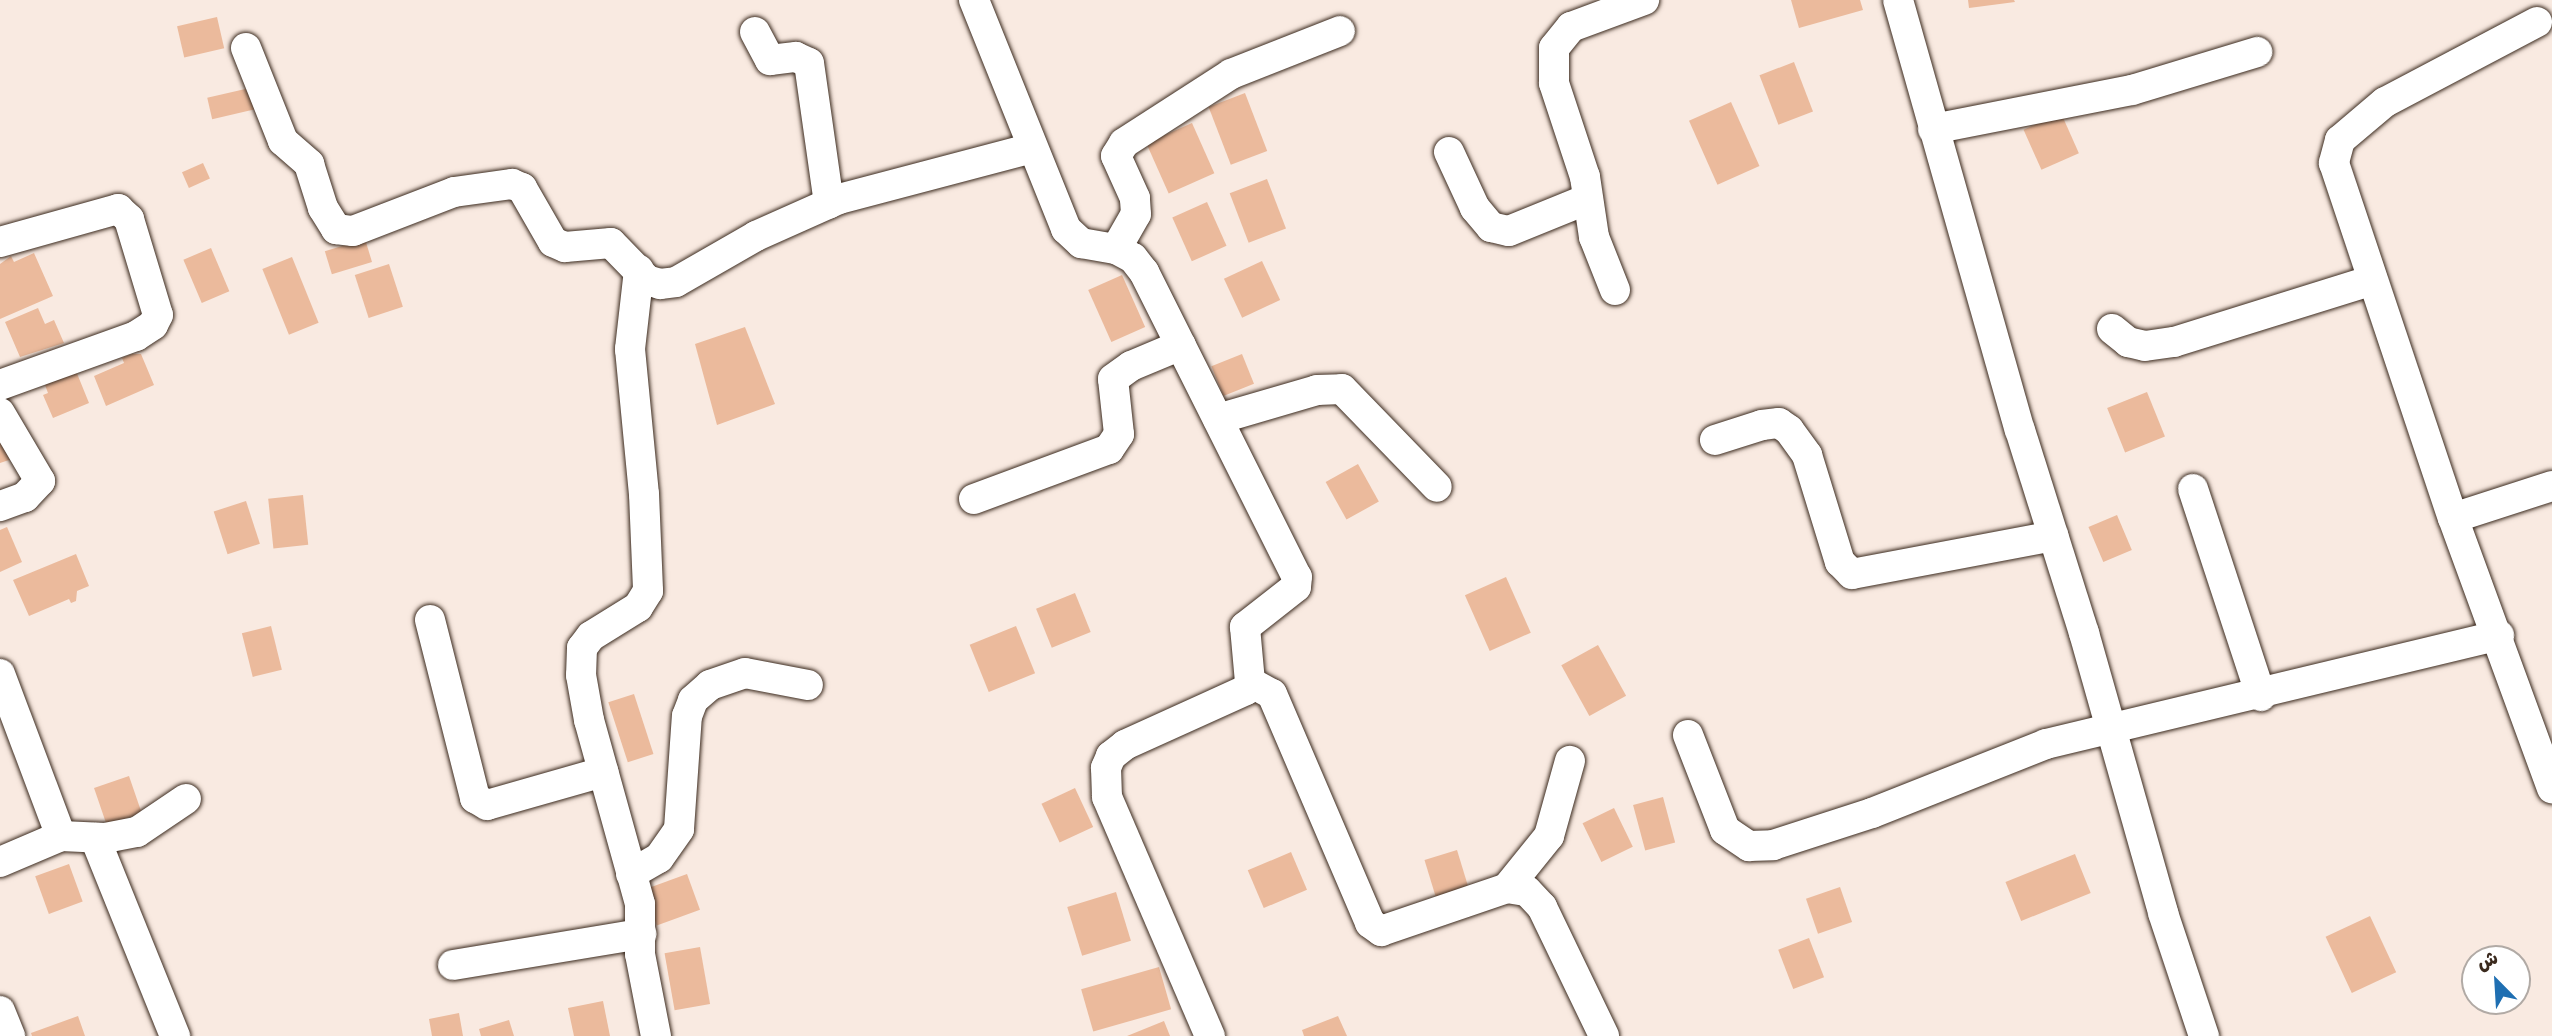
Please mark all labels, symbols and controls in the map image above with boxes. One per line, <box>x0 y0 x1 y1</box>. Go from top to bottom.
north arrow <box>2461 945 2531 1015</box>
text: ش <box>2473 946 2503 979</box>

